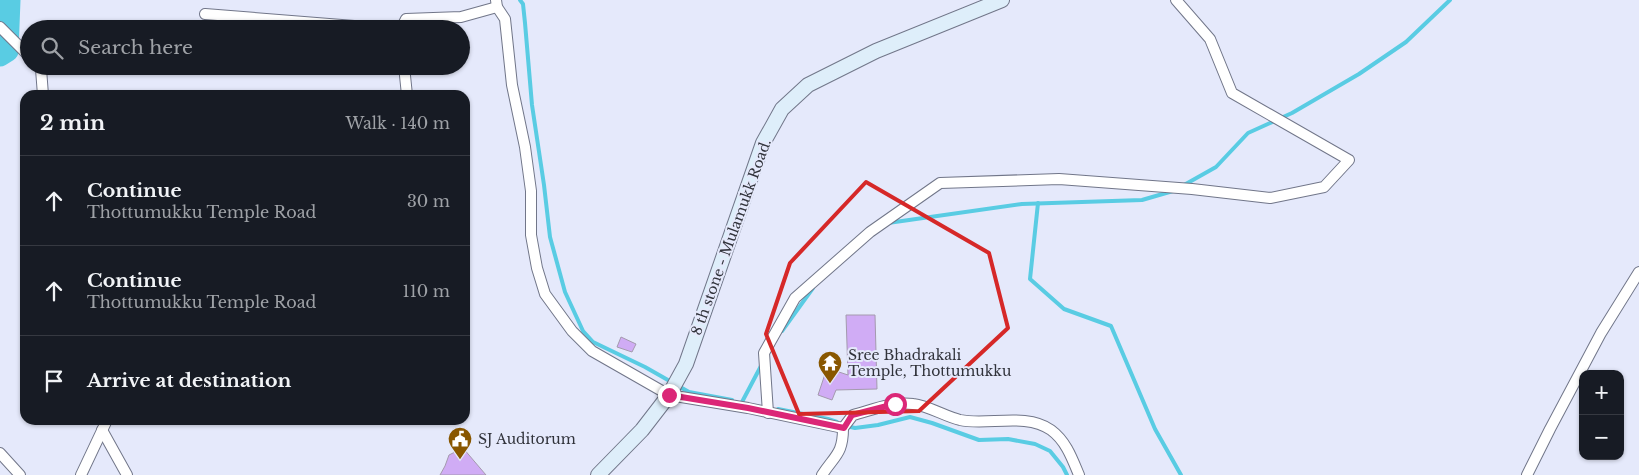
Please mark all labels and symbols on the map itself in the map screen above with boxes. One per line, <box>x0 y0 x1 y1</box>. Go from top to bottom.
street label: 8 th stone - Mulamukk Road. <box>687 136 775 338</box>
place label: Sree Bhadrakali Temple, Thottumukku <box>848 346 1012 380</box>
temple icon: Sree Bhadrakali Temple, Thottumukku <box>817 350 843 384</box>
route end <box>658 384 681 407</box>
route start <box>884 393 907 416</box>
public building icon: SJ Auditorum <box>447 426 473 460</box>
place label: SJ Auditorum <box>478 430 576 448</box>

